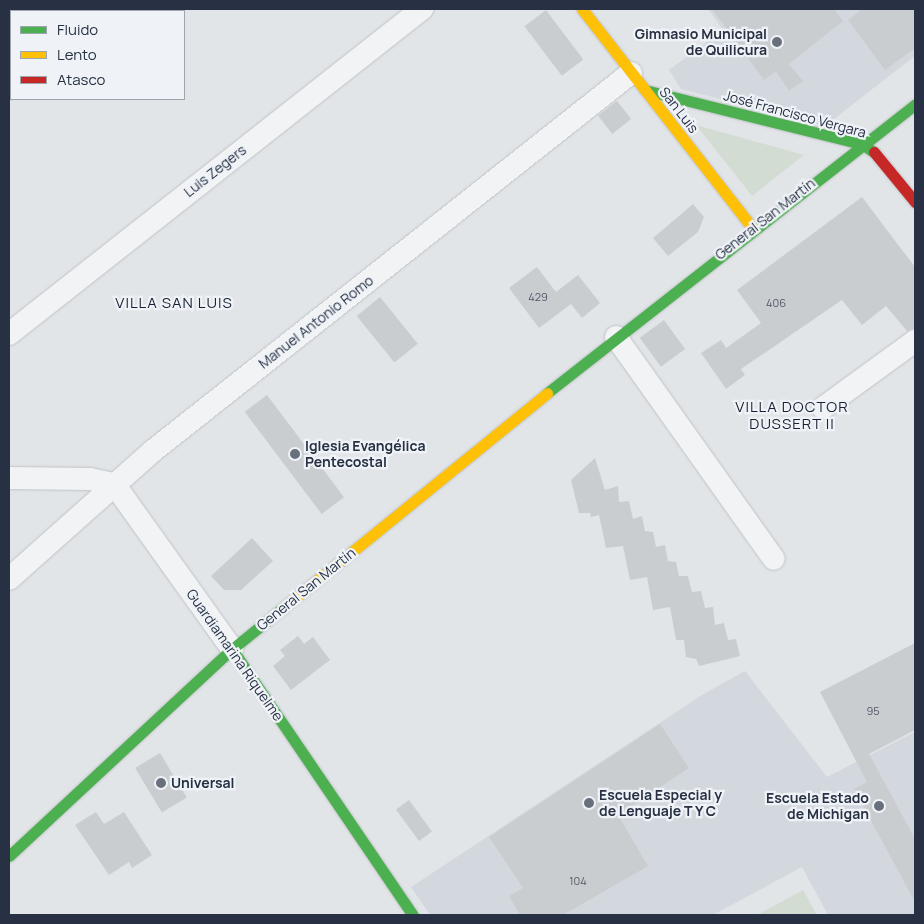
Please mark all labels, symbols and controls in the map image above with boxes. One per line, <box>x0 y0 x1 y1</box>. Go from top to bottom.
legend <box>10 10 185 100</box>
text: Fluido <box>57 19 98 40</box>
place label: Gimnasio Municipal de Quilicura <box>635 26 767 58</box>
marker: Gimnasio Municipal de Quilicura <box>771 36 783 48</box>
text: Lento <box>57 44 97 65</box>
text: Atasco <box>57 69 105 90</box>
street label: San Luis <box>656 84 702 136</box>
street label: José Francisco Vergara <box>722 87 868 141</box>
street label: Luis Zegers <box>181 142 249 200</box>
street label: General San Martín <box>712 175 818 263</box>
street label: Manuel Antonio Romo <box>255 272 377 372</box>
house number: 429 <box>528 290 548 304</box>
district label: VILLA SAN LUIS <box>114 294 234 312</box>
house number: 406 <box>766 296 786 310</box>
district label: VILLA DOCTOR DUSSERT II <box>734 397 850 432</box>
place label: Iglesia Evangélica Pentecostal <box>305 438 426 471</box>
marker: Iglesia Evangélica Pentecostal <box>289 448 301 460</box>
street label: General San Martín <box>253 544 359 634</box>
street label: Guardiamarina Riquelme <box>183 586 287 724</box>
house number: 95 <box>866 704 880 718</box>
place label: Universal <box>171 775 235 791</box>
marker: Universal <box>155 777 167 789</box>
place label: Escuela Especial y de Lenguaje T Y C <box>599 787 722 820</box>
place label: Escuela Estado de Michigan <box>766 790 869 822</box>
marker: Escuela Especial y de Lenguaje T Y C <box>583 797 595 809</box>
marker: Escuela Estado de Michigan <box>873 800 885 812</box>
house number: 104 <box>569 874 587 888</box>

